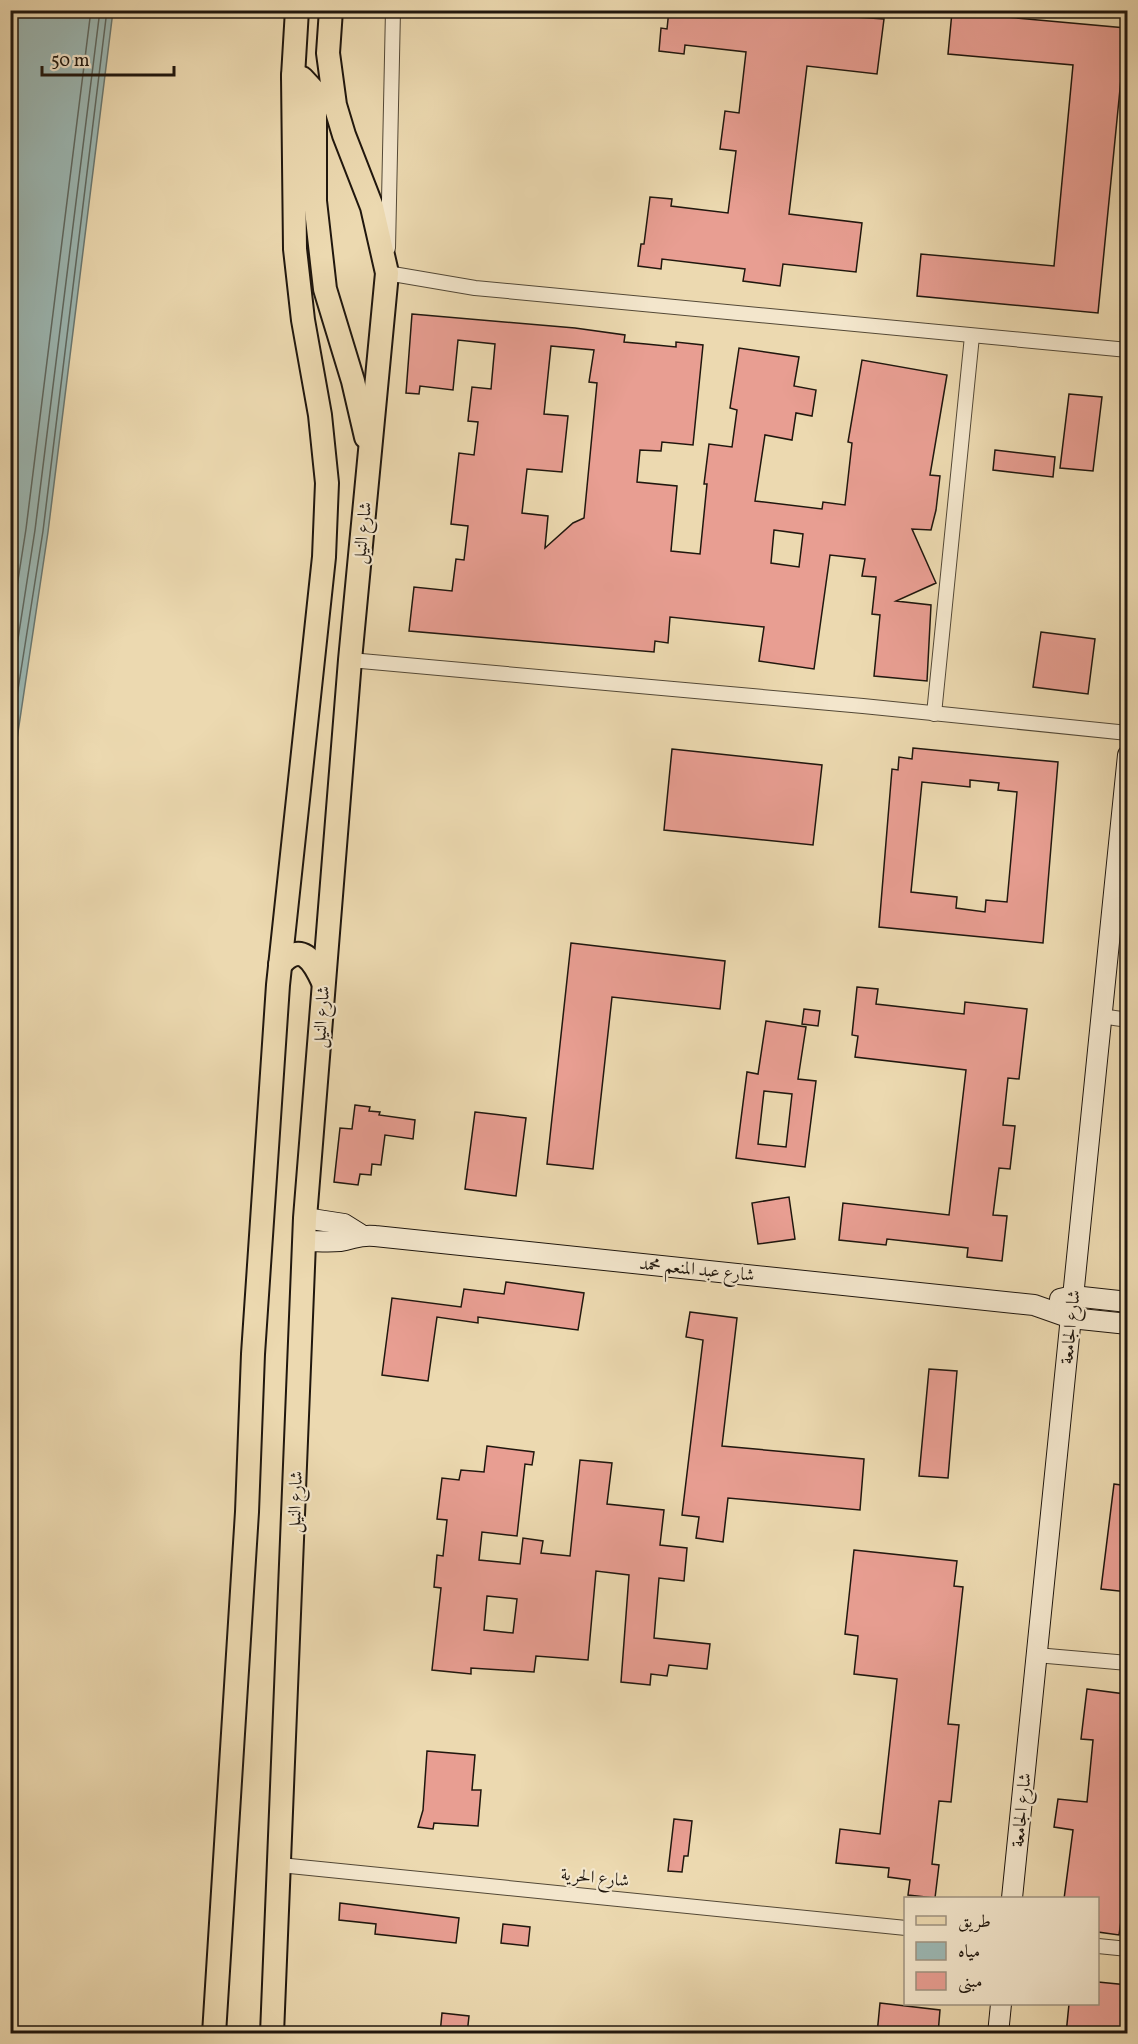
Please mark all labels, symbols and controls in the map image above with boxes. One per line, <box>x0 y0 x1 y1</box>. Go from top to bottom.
scale bar <box>42 39 174 77</box>
text: 50 m <box>51 49 90 74</box>
street label: شارع النيل <box>348 501 380 566</box>
street label: شارع النيل <box>308 985 338 1049</box>
street label: شارع عبد المنعم محمد <box>638 1252 756 1292</box>
street label: شارع الجامعة <box>1055 1289 1089 1366</box>
street label: شارع النيل <box>283 1470 311 1534</box>
street label: شارع الجامعة <box>1006 1772 1040 1849</box>
street label: شارع الحرية <box>559 1862 630 1896</box>
legend <box>904 1897 1099 2005</box>
text: طريق <box>958 1910 991 1935</box>
text: مياه <box>958 1940 980 1965</box>
text: مبنى <box>958 1970 983 1995</box>

